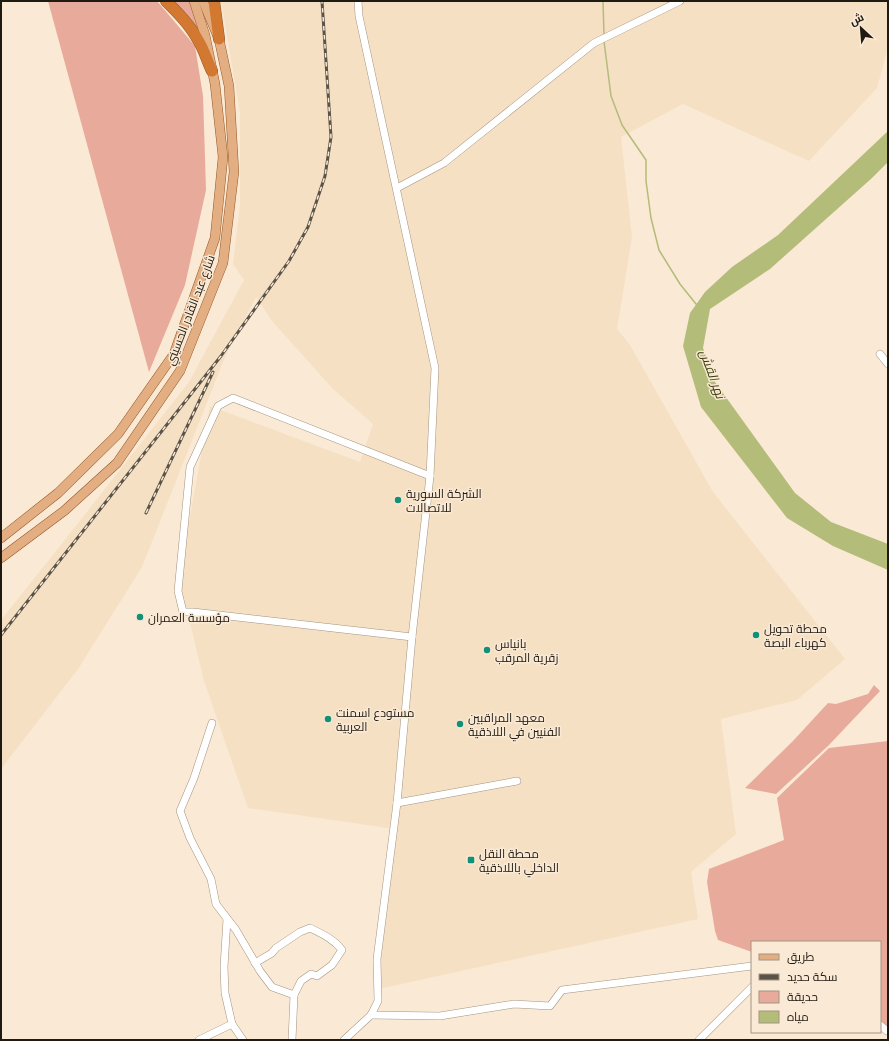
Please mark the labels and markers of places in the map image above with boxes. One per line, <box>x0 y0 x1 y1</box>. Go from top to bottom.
place label: الشركة السورية للاتصالات <box>406 486 482 515</box>
marker: الشركة السورية للاتصالات <box>393 495 403 505</box>
place label: مؤسسة العمران <box>148 610 230 625</box>
marker: مؤسسة العمران <box>135 612 145 622</box>
place label: محطة تحويل كهرباء البصة <box>764 621 827 650</box>
marker: محطة تحويل كهرباء البصة <box>751 630 761 640</box>
place label: بانياس زقرية المرقب <box>495 636 558 665</box>
marker: بانياس زقرية المرقب <box>482 645 492 655</box>
place label: مستودع اسمنت العربية <box>336 705 415 734</box>
place label: معهد المراقبين الفنيين في اللاذقية <box>468 710 561 742</box>
marker: مستودع اسمنت العربية <box>323 714 333 724</box>
marker: معهد المراقبين الفنيين في اللاذقية <box>455 719 465 729</box>
place label: محطة النقل الداخلي باللاذقية <box>479 846 559 878</box>
marker: محطة النقل الداخلي باللاذقية <box>466 855 476 865</box>

